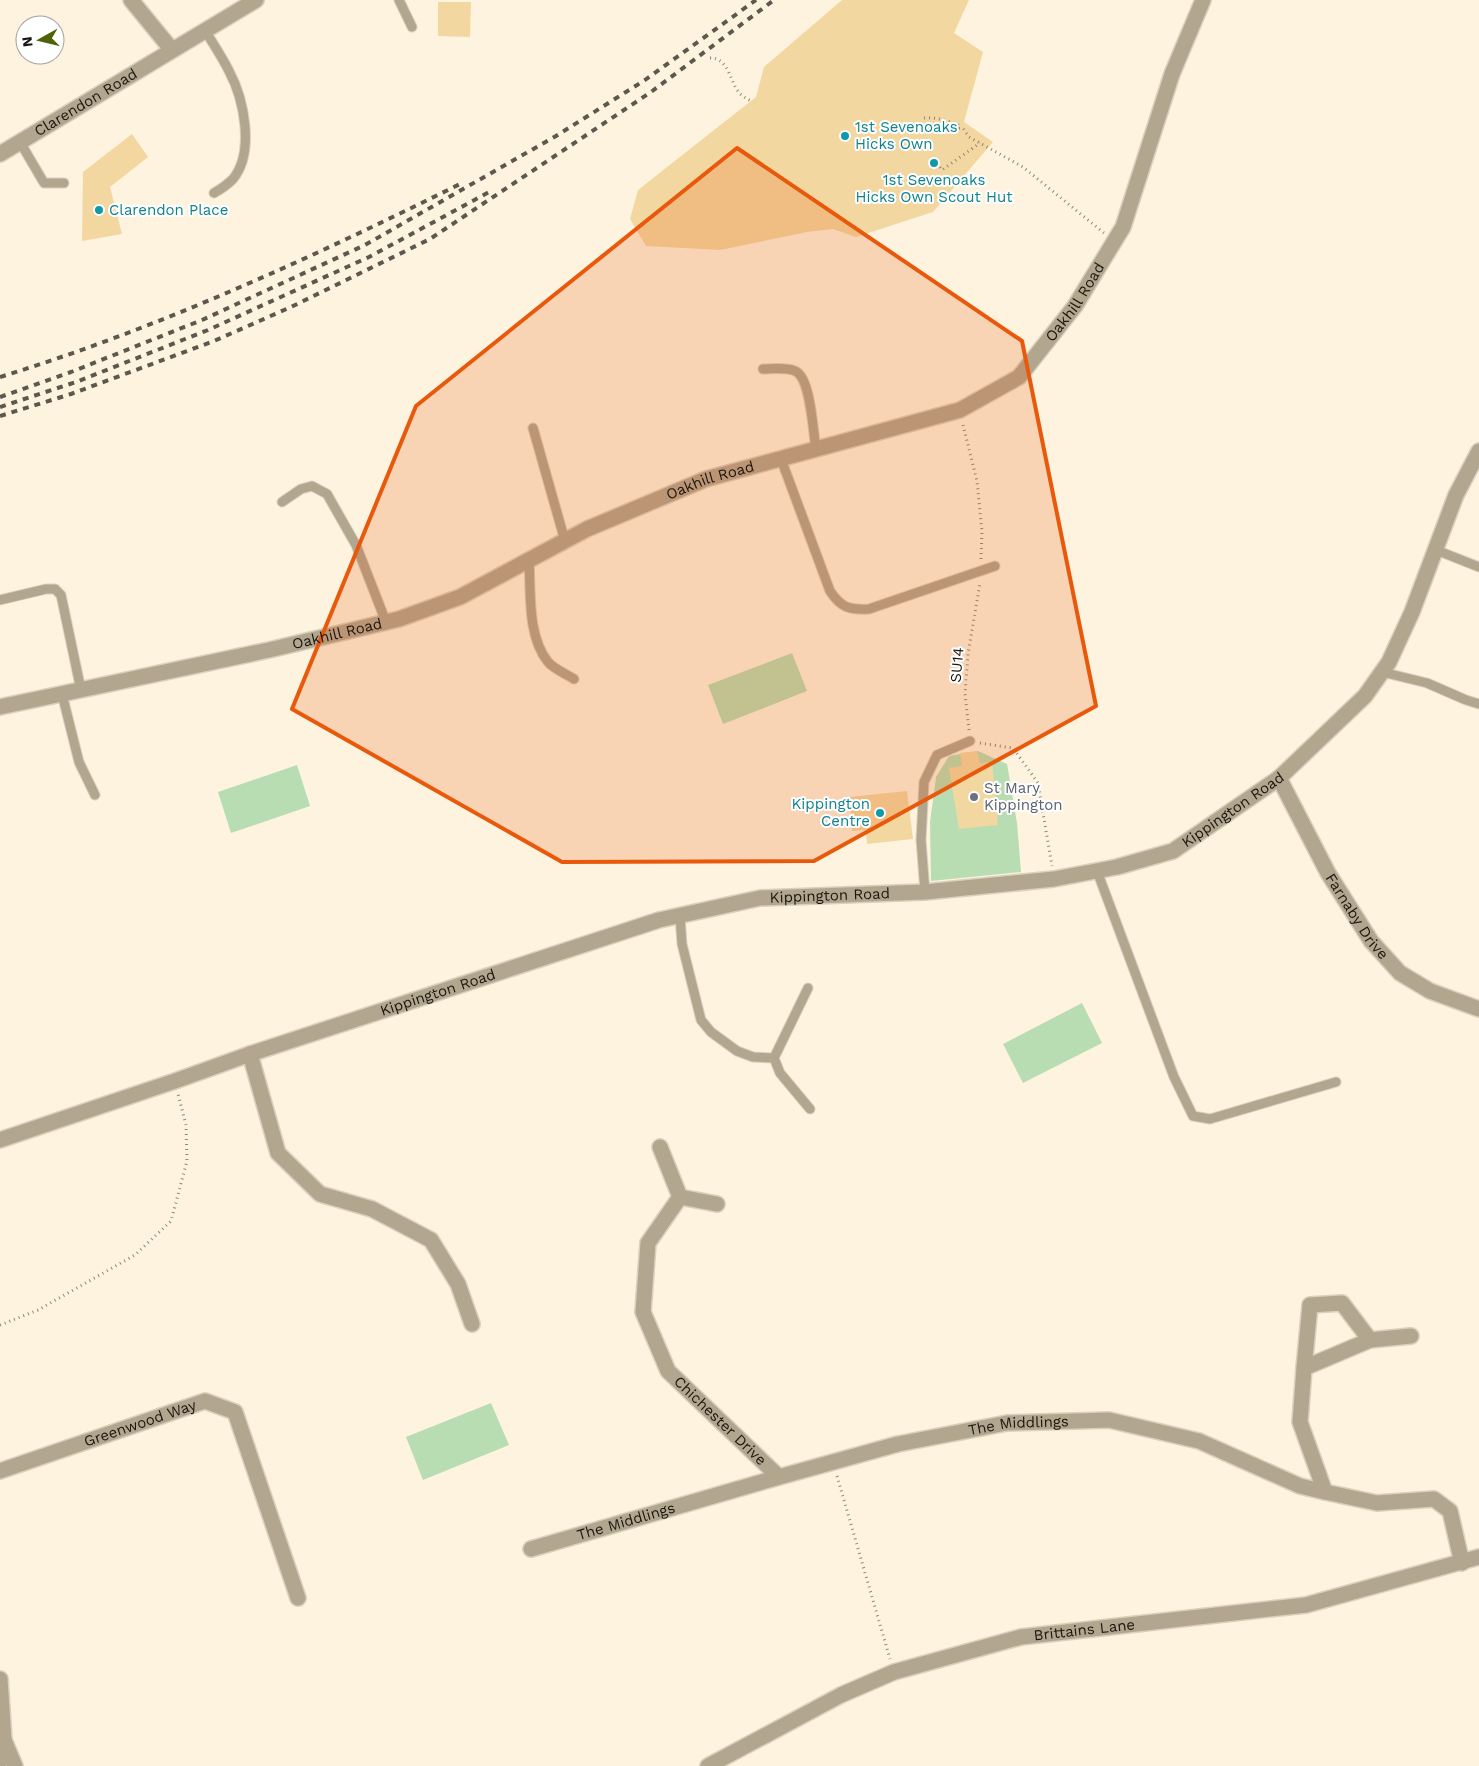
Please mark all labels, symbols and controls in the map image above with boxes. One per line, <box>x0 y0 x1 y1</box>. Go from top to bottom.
north arrow <box>15 15 65 65</box>
text: N <box>18 36 36 48</box>
street label: Clarendon Road <box>31 65 140 140</box>
place label: 1st Sevenoaks Hicks Own <box>855 118 958 153</box>
marker: 1st Sevenoaks Hicks Own <box>839 130 851 142</box>
marker: 1st Sevenoaks Hicks Own Scout Hut <box>928 157 940 169</box>
place label: 1st Sevenoaks Hicks Own Scout Hut <box>856 171 1013 206</box>
place label: Clarendon Place <box>109 201 228 219</box>
marker: Clarendon Place <box>93 204 105 216</box>
street label: Oakhill Road <box>1041 259 1108 345</box>
street label: Oakhill Road <box>663 457 756 504</box>
street label: Oakhill Road <box>290 614 384 653</box>
street label: SU14 <box>946 647 968 683</box>
street label: Kippington Road <box>1178 768 1288 851</box>
place label: St Mary Kippington <box>984 779 1062 814</box>
marker: St Mary Kippington <box>968 791 980 803</box>
place label: Kippington Centre <box>792 795 870 830</box>
marker: Kippington Centre <box>874 807 886 819</box>
street label: Farnaby Drive <box>1322 870 1392 963</box>
street label: Kippington Road <box>769 884 890 907</box>
street label: Kippington Road <box>378 965 498 1020</box>
street label: Chichester Drive <box>670 1372 770 1469</box>
street label: Greenwood Way <box>82 1396 199 1451</box>
street label: The Middlings <box>967 1412 1069 1439</box>
street label: The Middlings <box>575 1499 677 1544</box>
street label: Brittains Lane <box>1033 1615 1136 1645</box>

